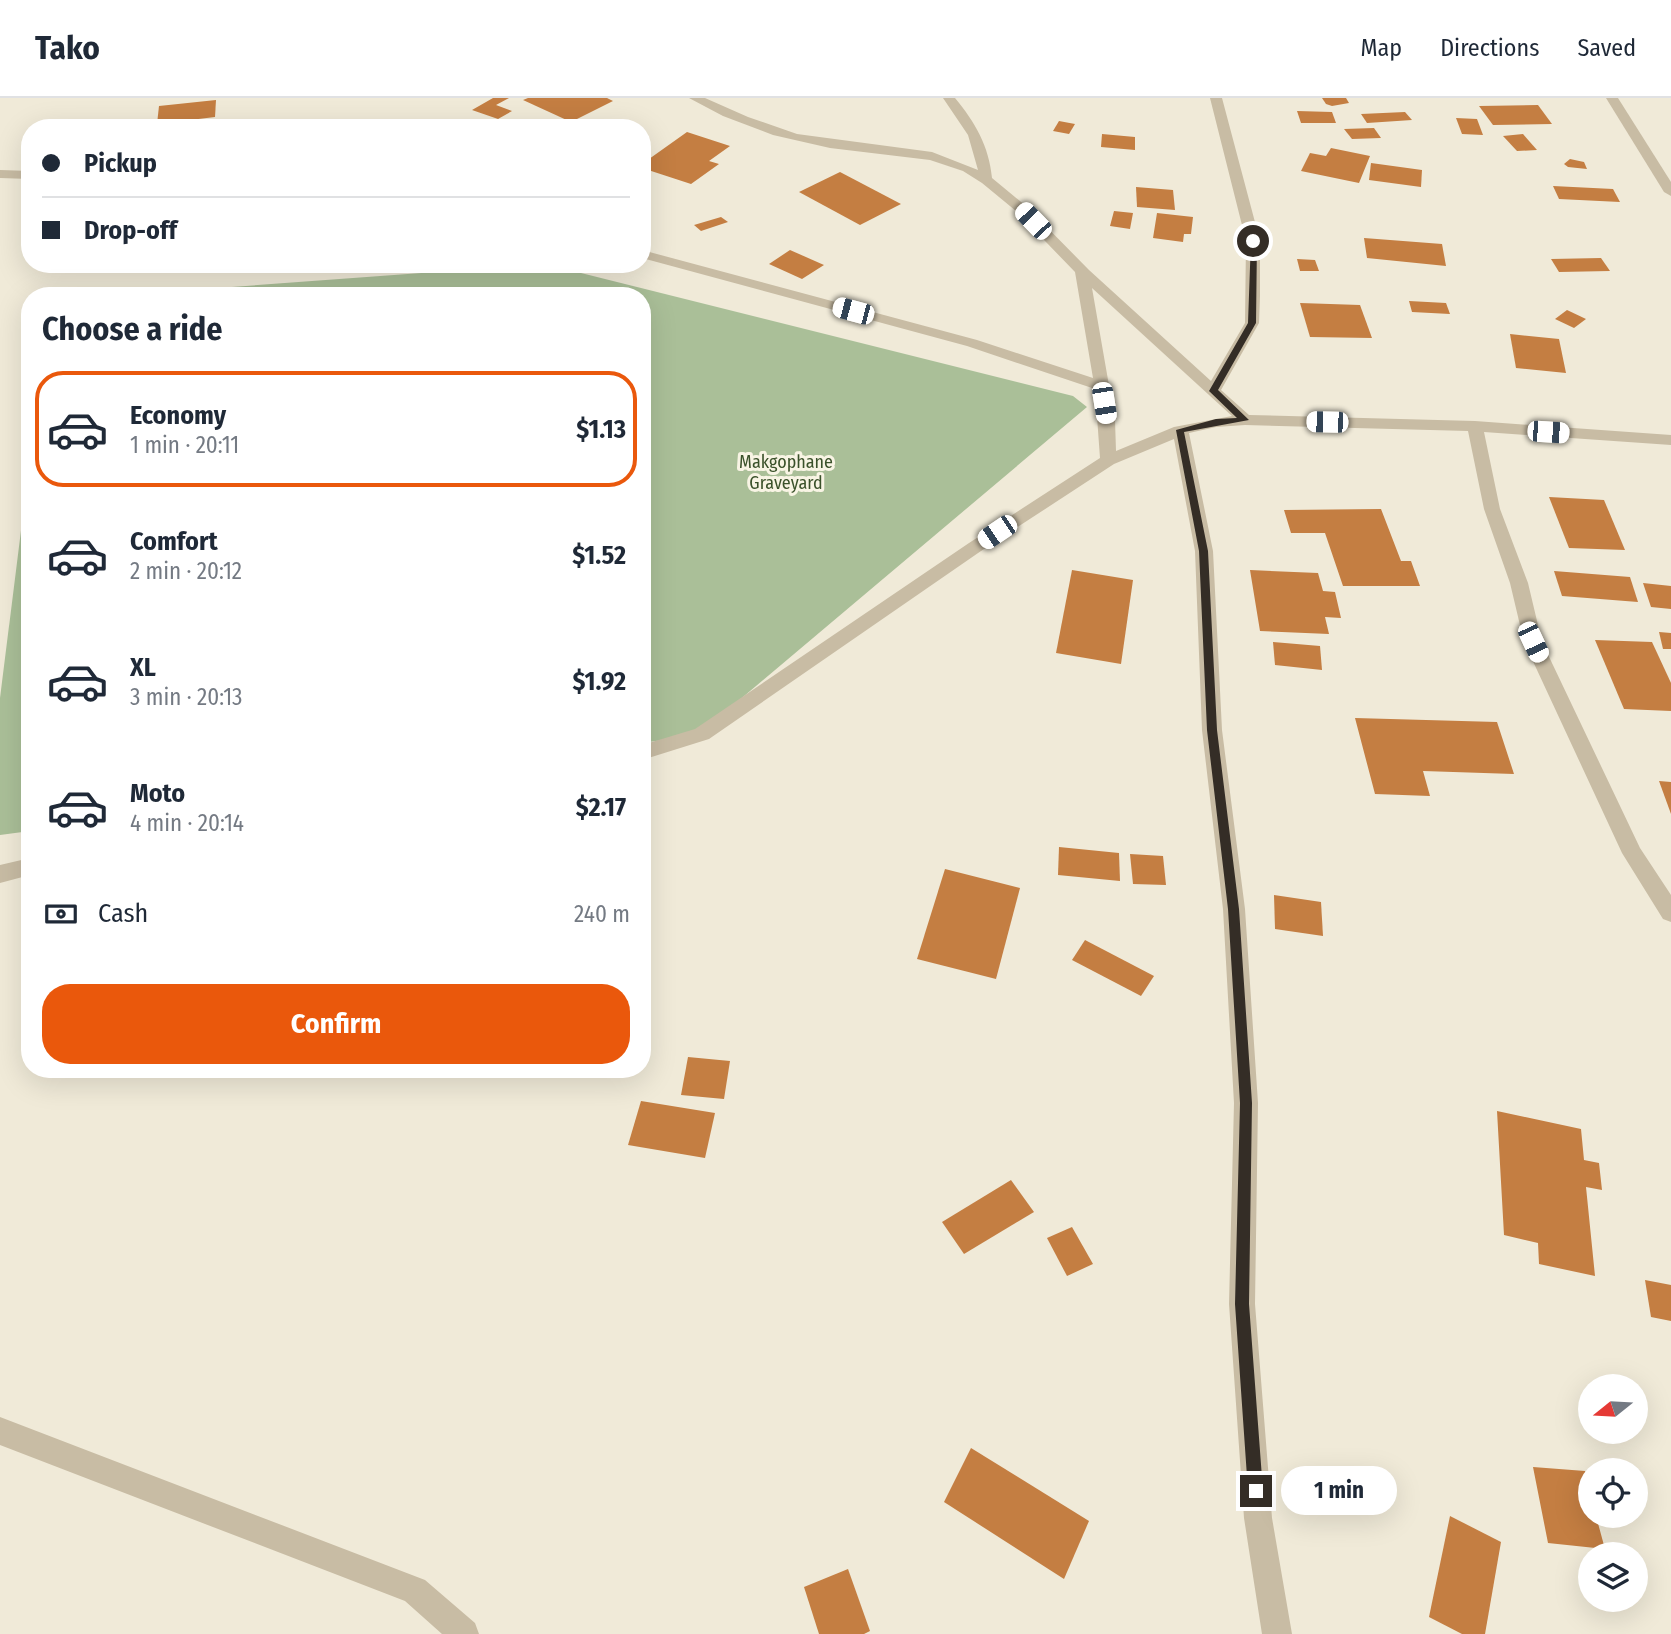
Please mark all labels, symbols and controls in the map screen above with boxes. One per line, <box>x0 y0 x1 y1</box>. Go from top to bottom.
text: Tako <box>35 28 100 68</box>
text: Map <box>1361 34 1402 62</box>
text: Directions <box>1440 34 1539 62</box>
text: Saved <box>1577 34 1636 62</box>
text: Pickup <box>84 148 157 179</box>
car <box>1011 199 1056 243</box>
text: Drop-off <box>84 215 177 246</box>
route start <box>1237 225 1269 257</box>
car <box>830 295 877 327</box>
text: Choose a ride <box>42 310 223 348</box>
car <box>1091 381 1118 425</box>
icon: car <box>46 398 109 461</box>
text: Economy <box>130 400 226 431</box>
car <box>1306 411 1349 433</box>
text: $1.13 <box>576 414 626 445</box>
car <box>1527 420 1570 444</box>
text: 1 min · 20:11 <box>130 431 239 459</box>
park label: Makgophane Graveyard <box>739 451 833 494</box>
car <box>974 512 1021 552</box>
icon: car <box>46 524 109 587</box>
text: Comfort <box>130 526 218 557</box>
text: $1.52 <box>572 540 626 571</box>
text: 2 min · 20:12 <box>130 557 242 585</box>
car <box>1515 619 1552 665</box>
icon: car <box>46 650 109 713</box>
text: XL <box>130 652 156 683</box>
text: $1.92 <box>572 666 626 697</box>
text: 3 min · 20:13 <box>130 683 242 711</box>
icon: car <box>46 776 109 839</box>
text: Moto <box>130 778 185 809</box>
text: $2.17 <box>576 792 626 823</box>
text: 4 min · 20:14 <box>130 809 244 837</box>
icon: cash <box>42 895 80 933</box>
text: Cash <box>98 898 148 929</box>
text: 240 m <box>574 900 630 928</box>
button: Confirm <box>42 984 630 1064</box>
north arrow <box>1578 1374 1648 1444</box>
map controls <box>1578 1374 1648 1612</box>
button: locate <box>1578 1458 1648 1528</box>
callout: 1 min <box>1280 1466 1396 1516</box>
route end <box>1240 1475 1272 1507</box>
text: 1 min <box>1314 1476 1364 1504</box>
button: layers <box>1578 1542 1648 1612</box>

